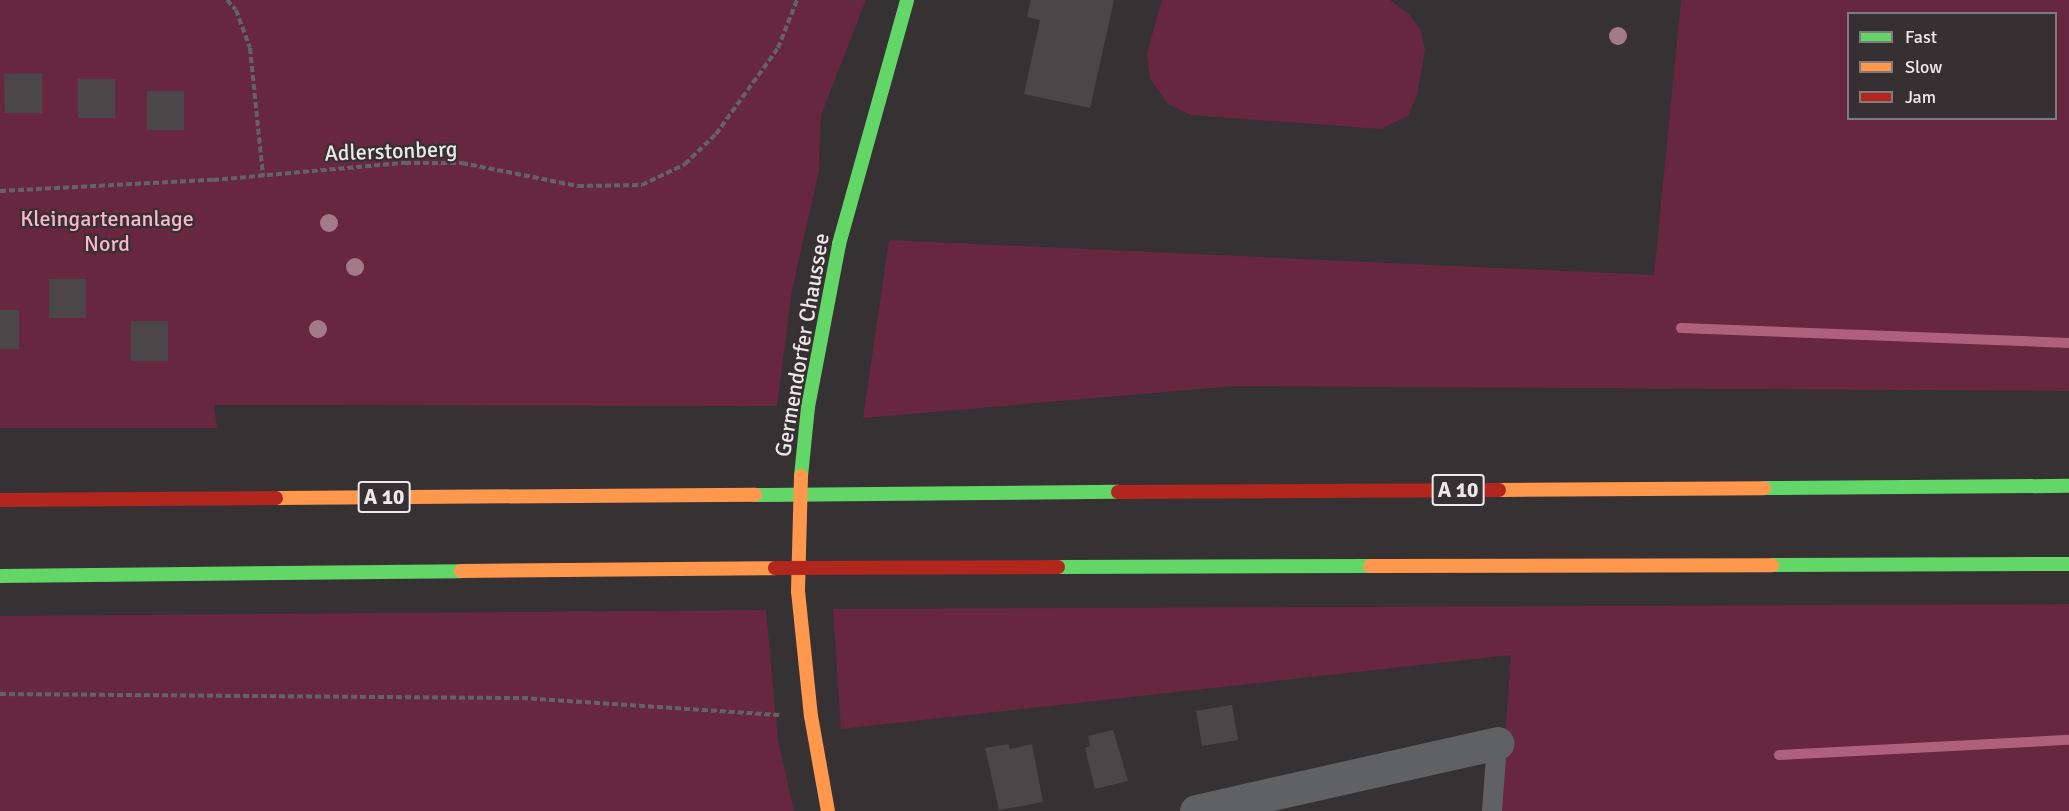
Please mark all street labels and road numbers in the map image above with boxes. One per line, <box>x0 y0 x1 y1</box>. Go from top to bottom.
street label: Adlerstonberg <box>324 135 458 167</box>
street label: Germendorfer Chaussee <box>769 231 835 459</box>
road number: A 10 <box>1431 472 1485 508</box>
road number: A 10 <box>357 479 411 515</box>

